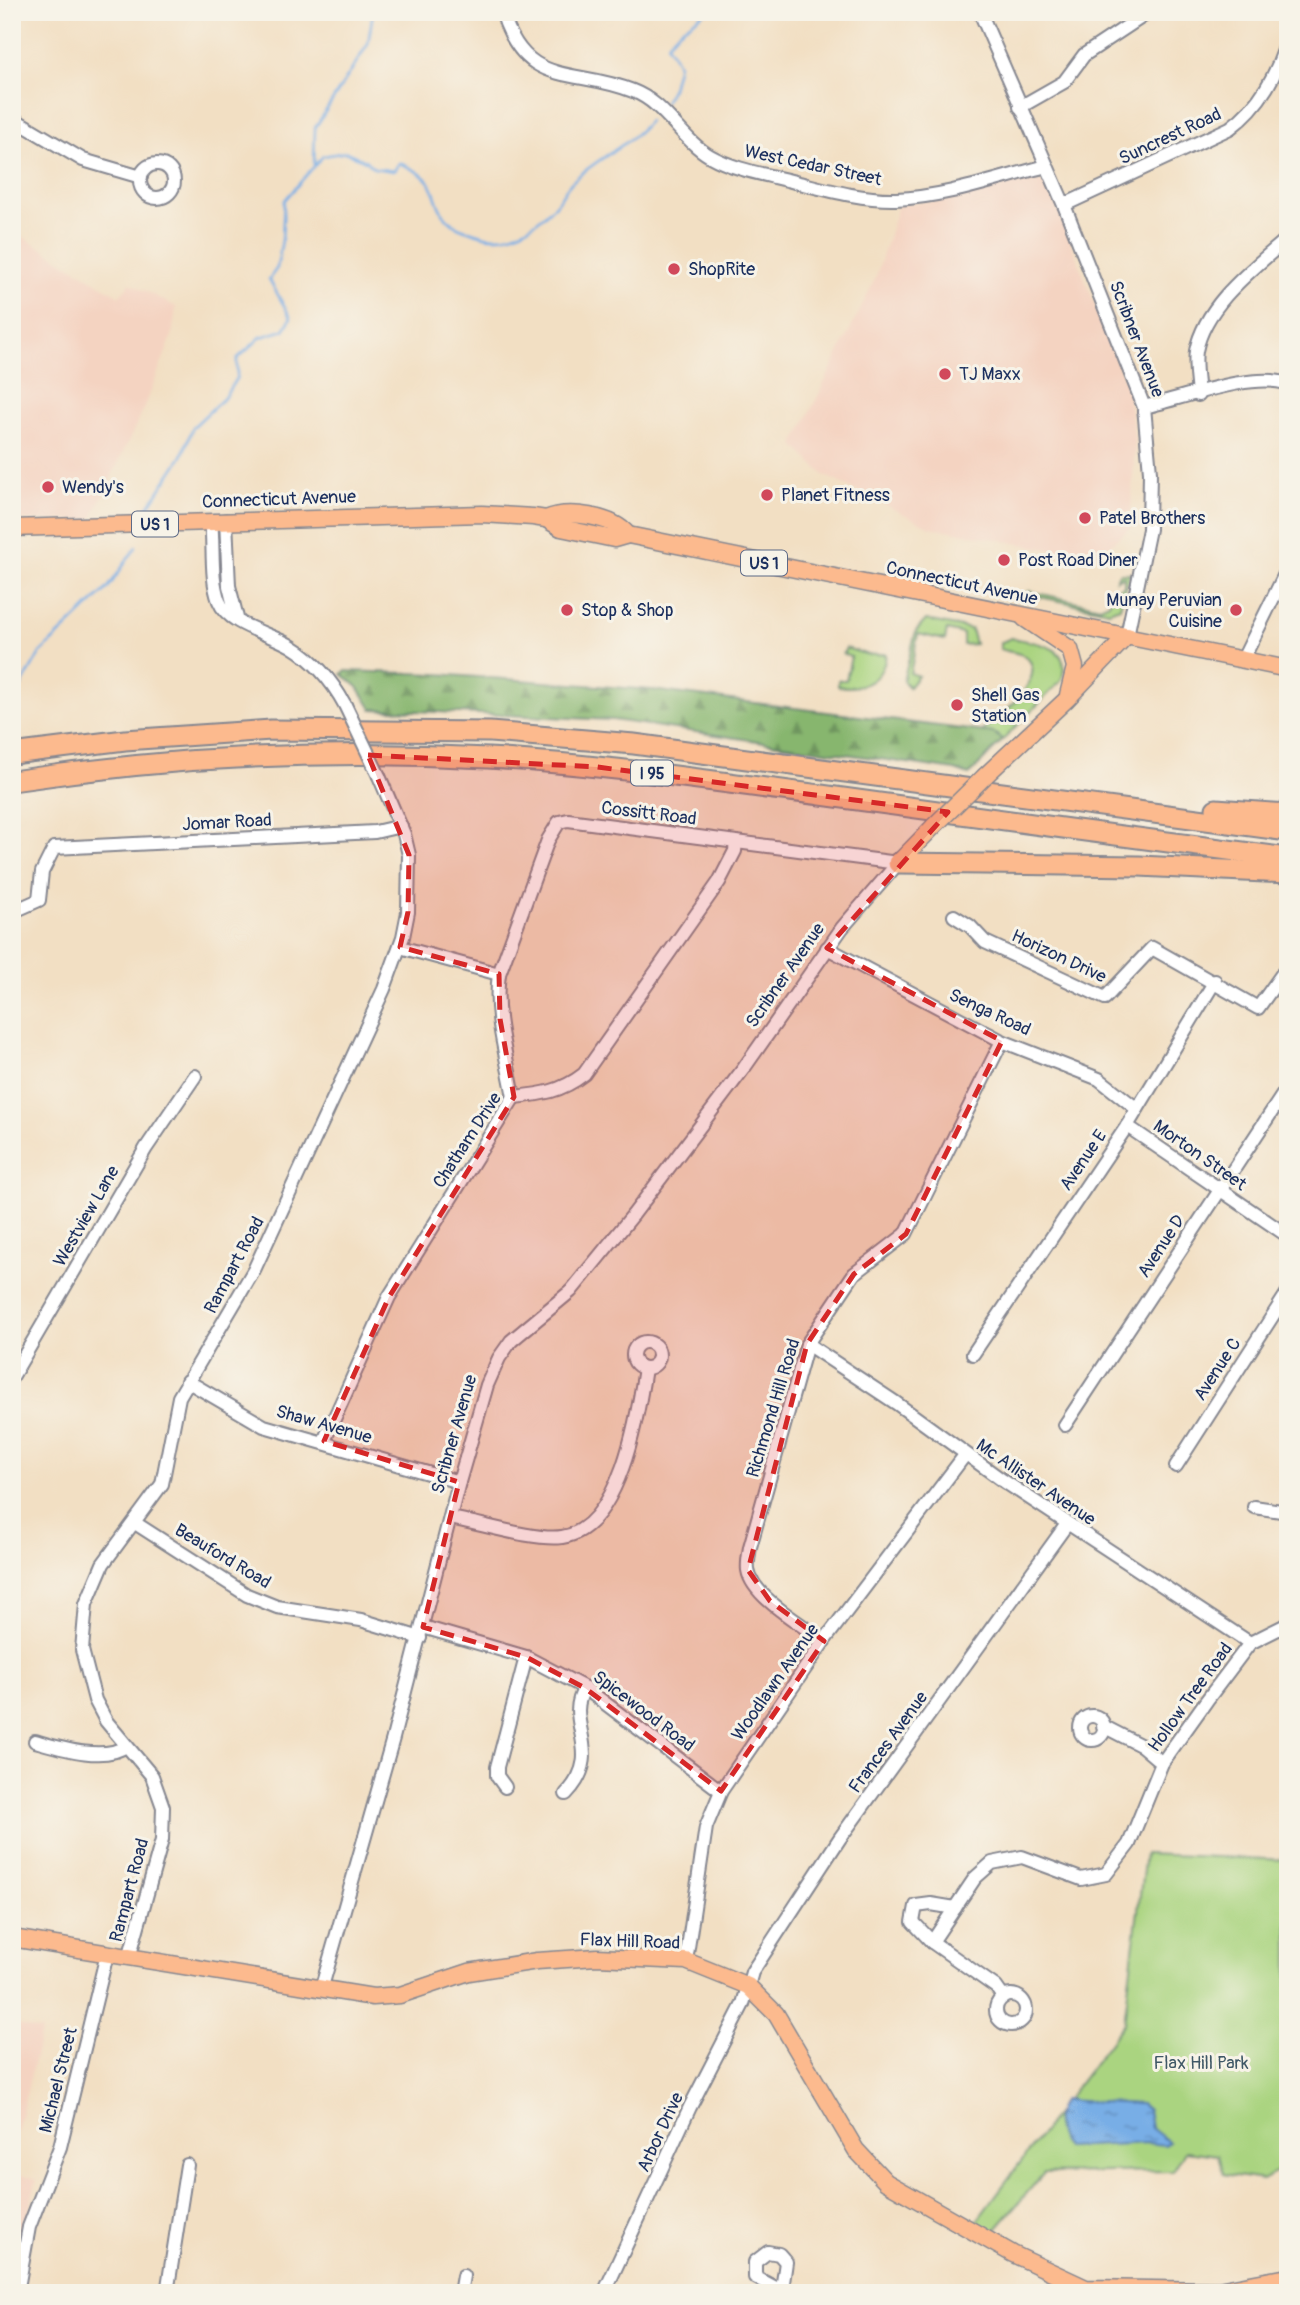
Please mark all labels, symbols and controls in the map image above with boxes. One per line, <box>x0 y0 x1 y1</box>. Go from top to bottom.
street label: Suncrest Road <box>1115 103 1225 170</box>
street label: West Cedar Street <box>742 140 884 191</box>
place label: ShopRite <box>688 258 755 281</box>
marker: ShopRite <box>666 261 682 277</box>
street label: Scribner Avenue <box>1104 278 1169 401</box>
place label: TJ Maxx <box>959 363 1021 386</box>
marker: TJ Maxx <box>937 366 953 382</box>
place label: Wendy's <box>62 476 124 499</box>
marker: Wendy's <box>40 479 56 495</box>
place label: Planet Fitness <box>781 484 890 507</box>
street label: Connecticut Avenue <box>202 485 357 514</box>
marker: Planet Fitness <box>759 487 775 503</box>
place label: Patel Brothers <box>1099 507 1205 530</box>
marker: Patel Brothers <box>1077 510 1093 526</box>
road number: US 1 <box>132 512 178 537</box>
place label: Post Road Diner <box>1018 549 1138 572</box>
road number: US 1 <box>741 550 787 576</box>
marker: Post Road Diner <box>996 552 1012 568</box>
street label: Connecticut Avenue <box>884 556 1040 611</box>
place label: Munay Peruvian Cuisine <box>1106 589 1222 633</box>
place label: Stop & Shop <box>581 599 673 622</box>
marker: Stop & Shop <box>559 602 575 618</box>
marker: Munay Peruvian Cuisine <box>1228 602 1244 618</box>
place label: Shell Gas Station <box>971 684 1040 728</box>
marker: Shell Gas Station <box>949 697 965 713</box>
road number: I 95 <box>631 760 673 786</box>
street label: Cossitt Road <box>600 796 698 831</box>
street label: Jomar Road <box>182 809 272 836</box>
street label: Scribner Avenue <box>741 918 830 1032</box>
street label: Horizon Drive <box>1008 924 1110 988</box>
street label: Senga Road <box>945 983 1034 1041</box>
street label: Chatham Drive <box>428 1088 507 1193</box>
street label: Morton Street <box>1149 1115 1251 1196</box>
street label: Avenue E <box>1055 1125 1112 1195</box>
street label: Westview Lane <box>48 1162 125 1271</box>
street label: Avenue D <box>1133 1210 1190 1282</box>
street label: Rampart Road <box>199 1213 270 1318</box>
street label: Avenue C <box>1189 1334 1246 1405</box>
street label: Richmond Hill Road <box>741 1336 806 1480</box>
street label: Scribner Avenue <box>426 1372 482 1496</box>
street label: Shaw Avenue <box>273 1400 375 1449</box>
street label: Mc Allister Avenue <box>972 1434 1100 1531</box>
street label: Beauford Road <box>170 1519 275 1594</box>
street label: Woodlawn Avenue <box>726 1619 824 1745</box>
street label: Hollow Tree Road <box>1143 1638 1238 1756</box>
street label: Spicewood Road <box>588 1666 699 1757</box>
street label: Frances Avenue <box>844 1687 933 1798</box>
street label: Rampart Road <box>105 1836 154 1945</box>
street label: Flax Hill Road <box>579 1928 681 1955</box>
street label: Michael Street <box>34 2024 83 2135</box>
park label: Flax Hill Park <box>1154 2052 1249 2075</box>
street label: Arbor Drive <box>632 2089 689 2176</box>

